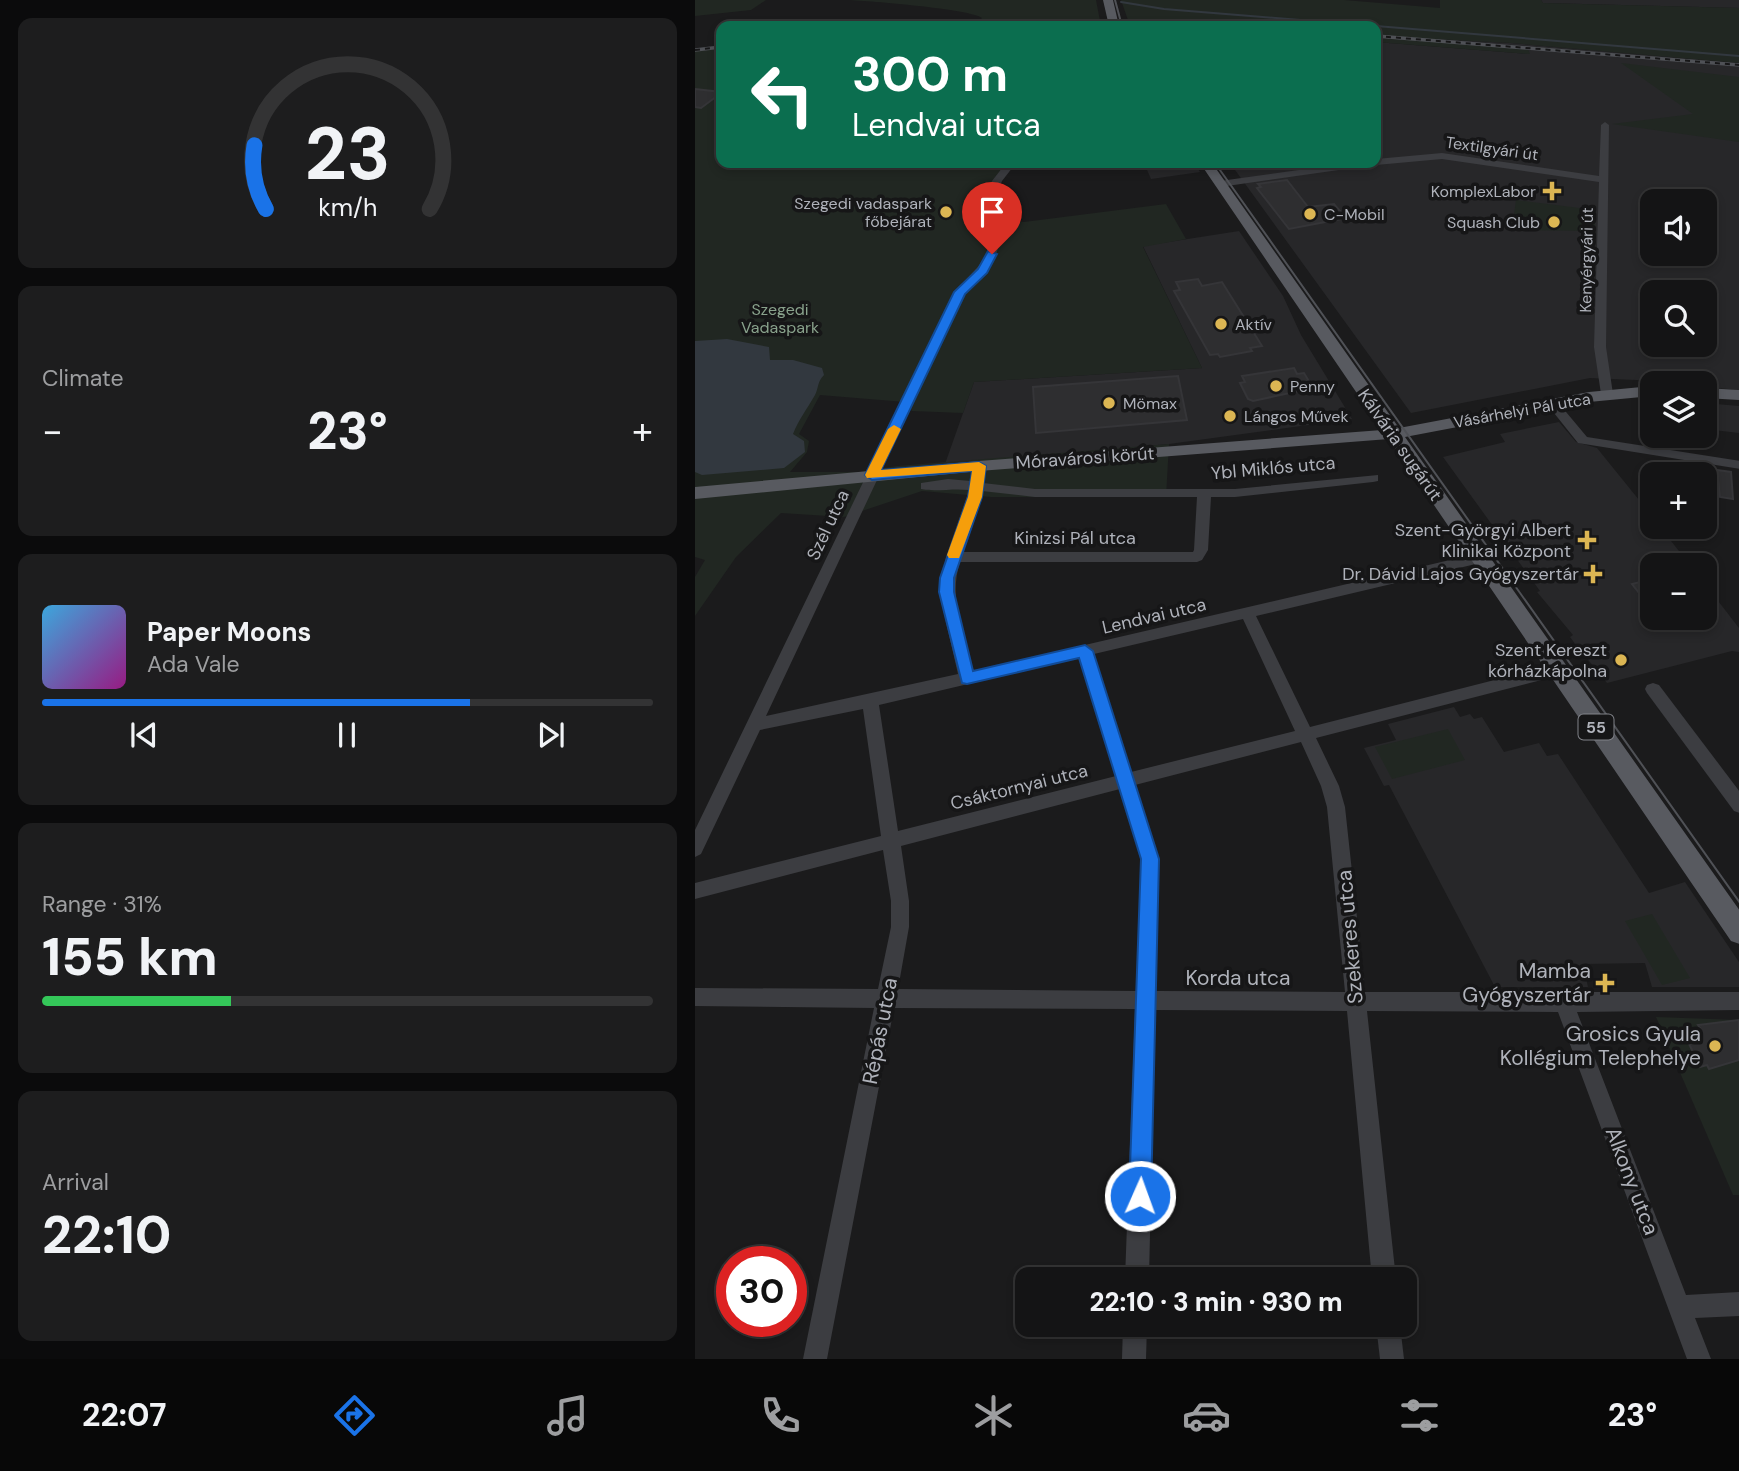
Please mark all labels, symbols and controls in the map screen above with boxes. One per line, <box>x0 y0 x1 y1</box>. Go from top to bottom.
text: 300 m <box>852 42 1008 106</box>
icon: left <box>737 49 828 140</box>
text: Lendvai utca <box>852 104 1041 146</box>
text: 23 <box>305 107 390 202</box>
street label: Textilgyári út <box>1444 132 1540 165</box>
place label: KomplexLabor <box>1431 181 1536 202</box>
marker: KomplexLabor <box>1542 181 1562 201</box>
pin <box>962 182 1022 254</box>
map controls <box>1640 189 1717 630</box>
button: sound <box>1640 189 1717 266</box>
text: km/h <box>318 191 377 224</box>
place label: Szegedi vadaspark főbejárat <box>794 193 932 232</box>
icon: arrive <box>973 193 1011 231</box>
marker: Szegedi vadaspark főbejárat <box>938 204 954 220</box>
place label: C-Mobil <box>1324 204 1385 225</box>
marker: C-Mobil <box>1302 206 1318 222</box>
street label: Kenyérgyári út <box>1575 207 1598 313</box>
place label: Squash Club <box>1447 212 1540 233</box>
marker: Squash Club <box>1546 214 1562 230</box>
button: search <box>1640 280 1717 357</box>
park label: Szegedi Vadaspark <box>741 299 819 338</box>
place label: Aktív <box>1235 314 1273 335</box>
marker: Aktív <box>1213 316 1229 332</box>
text: Climate <box>42 363 124 393</box>
button: layers <box>1640 371 1717 448</box>
place label: Penny <box>1290 376 1335 397</box>
marker: Penny <box>1268 378 1284 394</box>
street label: Kálvária sugárút <box>1352 384 1448 506</box>
street label: Vásárhelyi Pál utca <box>1452 388 1592 433</box>
place label: Mömax <box>1123 393 1177 414</box>
marker: Mömax <box>1101 395 1117 411</box>
text: 23° <box>307 397 388 465</box>
text: − <box>42 406 63 456</box>
text: + <box>632 406 653 456</box>
place label: Lángos Művek <box>1244 406 1349 427</box>
marker: Lángos Művek <box>1222 408 1238 424</box>
street label: Móravárosi körút <box>1015 441 1155 475</box>
street label: Ybl Miklós utca <box>1210 451 1336 485</box>
button: + <box>1640 462 1717 539</box>
street label: Szél utca <box>801 486 855 564</box>
place label: Szent-Györgyi Albert Klinikai Központ <box>1395 518 1571 563</box>
street label: Kinizsi Pál utca <box>1014 526 1136 550</box>
marker: Szent-Györgyi Albert Klinikai Központ <box>1577 530 1597 550</box>
button: − <box>1640 553 1717 630</box>
place label: Dr. Dávid Lajos Gyógyszertár <box>1342 562 1579 586</box>
marker: Dr. Dávid Lajos Gyógyszertár <box>1585 566 1601 582</box>
street label: Lendvai utca <box>1100 592 1208 640</box>
text: Paper Moons <box>147 615 311 649</box>
place label: Szent Kereszt kórházkápolna <box>1488 638 1607 683</box>
text: Ada Vale <box>147 649 240 679</box>
marker: Szent Kereszt kórházkápolna <box>1613 652 1629 668</box>
road number: 55 <box>1579 714 1613 740</box>
icon: previous <box>125 716 163 754</box>
icon: pause <box>328 716 366 754</box>
icon: next <box>532 716 570 754</box>
street label: Csáktornyai utca <box>948 758 1090 816</box>
street label: Szekeres utca <box>1330 869 1370 1005</box>
text: Range · 31% <box>42 889 162 919</box>
text: 155 km <box>42 923 218 991</box>
place label: Mamba Gyógyszertár <box>1462 957 1591 1009</box>
street label: Korda utca <box>1186 964 1290 992</box>
street label: Répás utca <box>856 975 904 1087</box>
marker: Mamba Gyógyszertár <box>1597 975 1613 991</box>
place label: Grosics Gyula Kollégium Telephelye <box>1500 1020 1701 1072</box>
marker: Grosics Gyula Kollégium Telephelye <box>1707 1038 1723 1054</box>
street label: Alkony utca <box>1599 1123 1665 1239</box>
position arrow <box>1103 1159 1177 1233</box>
text: Arrival <box>42 1167 109 1197</box>
text: 22:10 <box>42 1201 172 1269</box>
speed limit sign: 30 <box>716 1246 807 1337</box>
text: 22:10 · 3 min · 930 m <box>1089 1285 1343 1319</box>
icon: directions <box>330 1391 379 1440</box>
icon: music <box>543 1391 592 1440</box>
icon: phone <box>756 1391 805 1440</box>
icon: climate <box>969 1391 1018 1440</box>
icon: car <box>1182 1391 1231 1440</box>
icon: filters <box>1395 1391 1444 1440</box>
text: 22:07 <box>82 1394 167 1436</box>
text: 23° <box>1608 1394 1657 1436</box>

